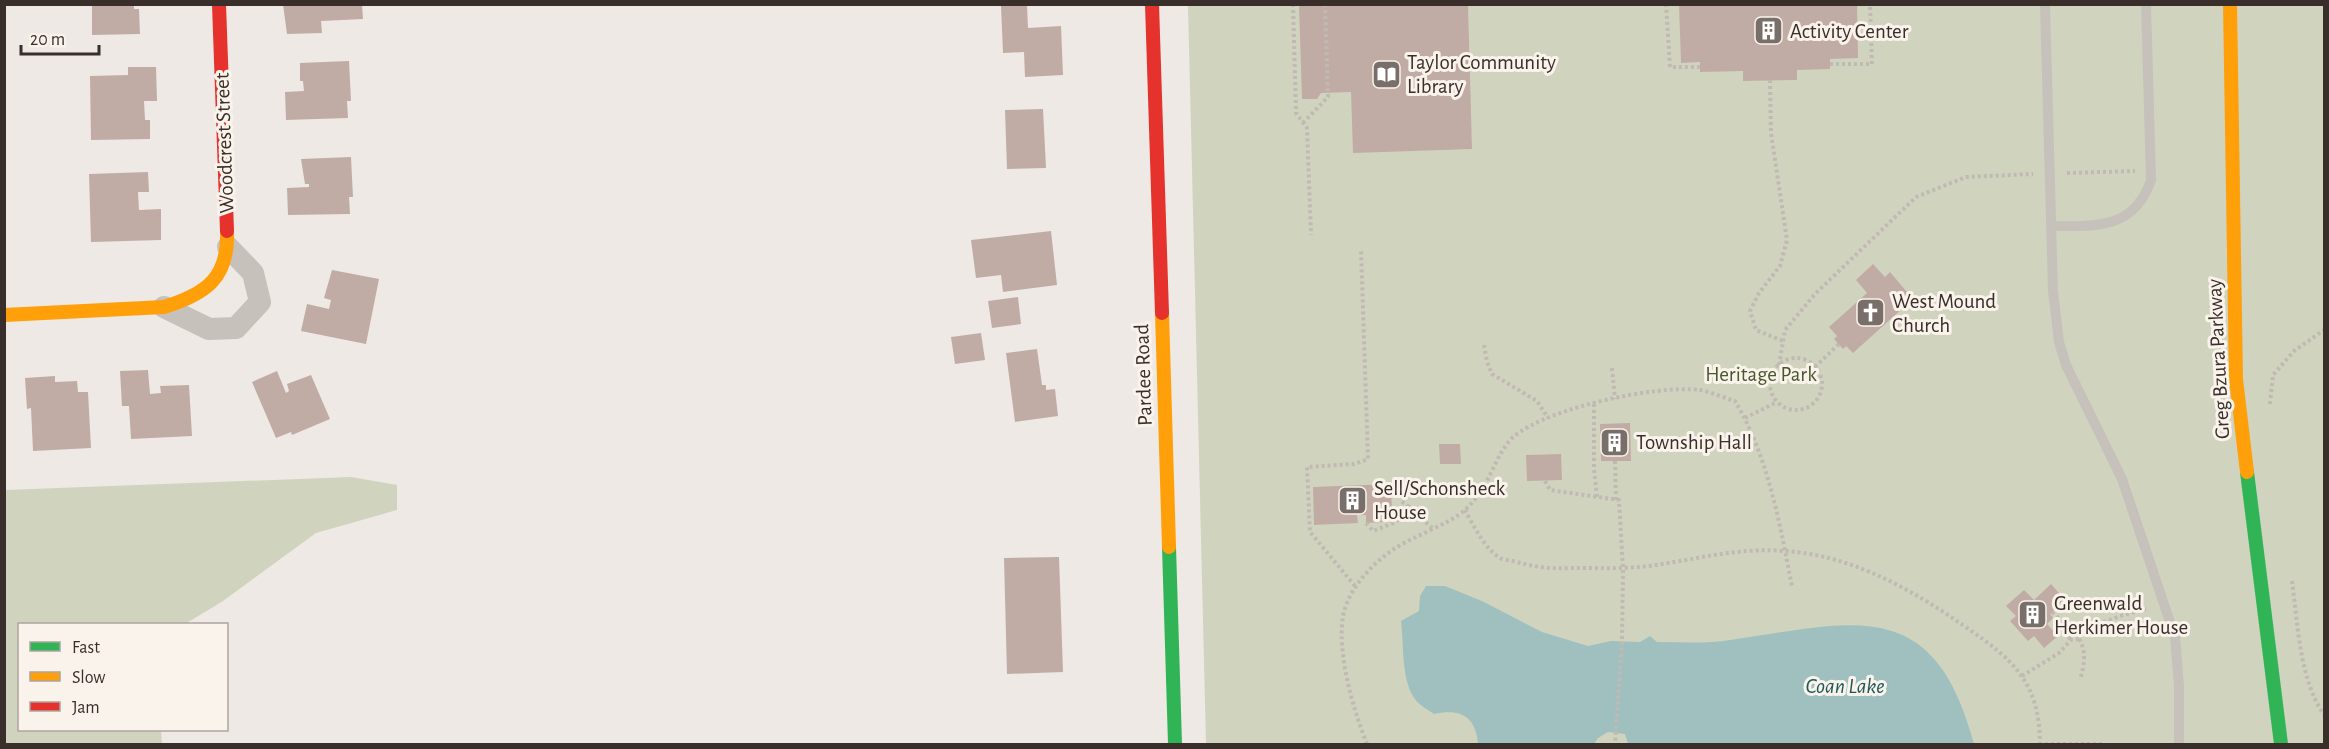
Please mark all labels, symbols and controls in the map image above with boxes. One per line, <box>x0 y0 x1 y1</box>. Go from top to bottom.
building icon: Activity Center <box>1753 15 1785 47</box>
scale bar <box>21 18 99 56</box>
place label: Activity Center <box>1790 21 1909 42</box>
text: 20 m <box>30 31 65 49</box>
place label: Taylor Community Library <box>1407 52 1556 97</box>
library icon: Taylor Community Library <box>1370 58 1402 90</box>
street label: Woodcrest Street <box>212 72 237 214</box>
street label: Greg Bzura Parkway <box>2204 278 2233 440</box>
place label: West Mound Church <box>1892 291 1996 336</box>
church icon: West Mound Church <box>1855 297 1887 329</box>
street label: Pardee Road <box>1131 323 1156 426</box>
park label: Heritage Park <box>1705 364 1817 385</box>
building icon: Township Hall <box>1599 426 1631 458</box>
place label: Township Hall <box>1636 432 1752 453</box>
place label: Sell/Schonsheck House <box>1374 478 1505 523</box>
building icon: Sell/Schonsheck House <box>1337 484 1369 516</box>
place label: Greenwald Herkimer House <box>2054 593 2188 638</box>
building icon: Greenwald Herkimer House <box>2017 599 2049 631</box>
legend <box>18 623 228 731</box>
text: Fast <box>72 639 100 657</box>
text: Slow <box>72 669 105 687</box>
water label: Coan Lake <box>1805 675 1885 697</box>
text: Jam <box>72 699 100 717</box>

